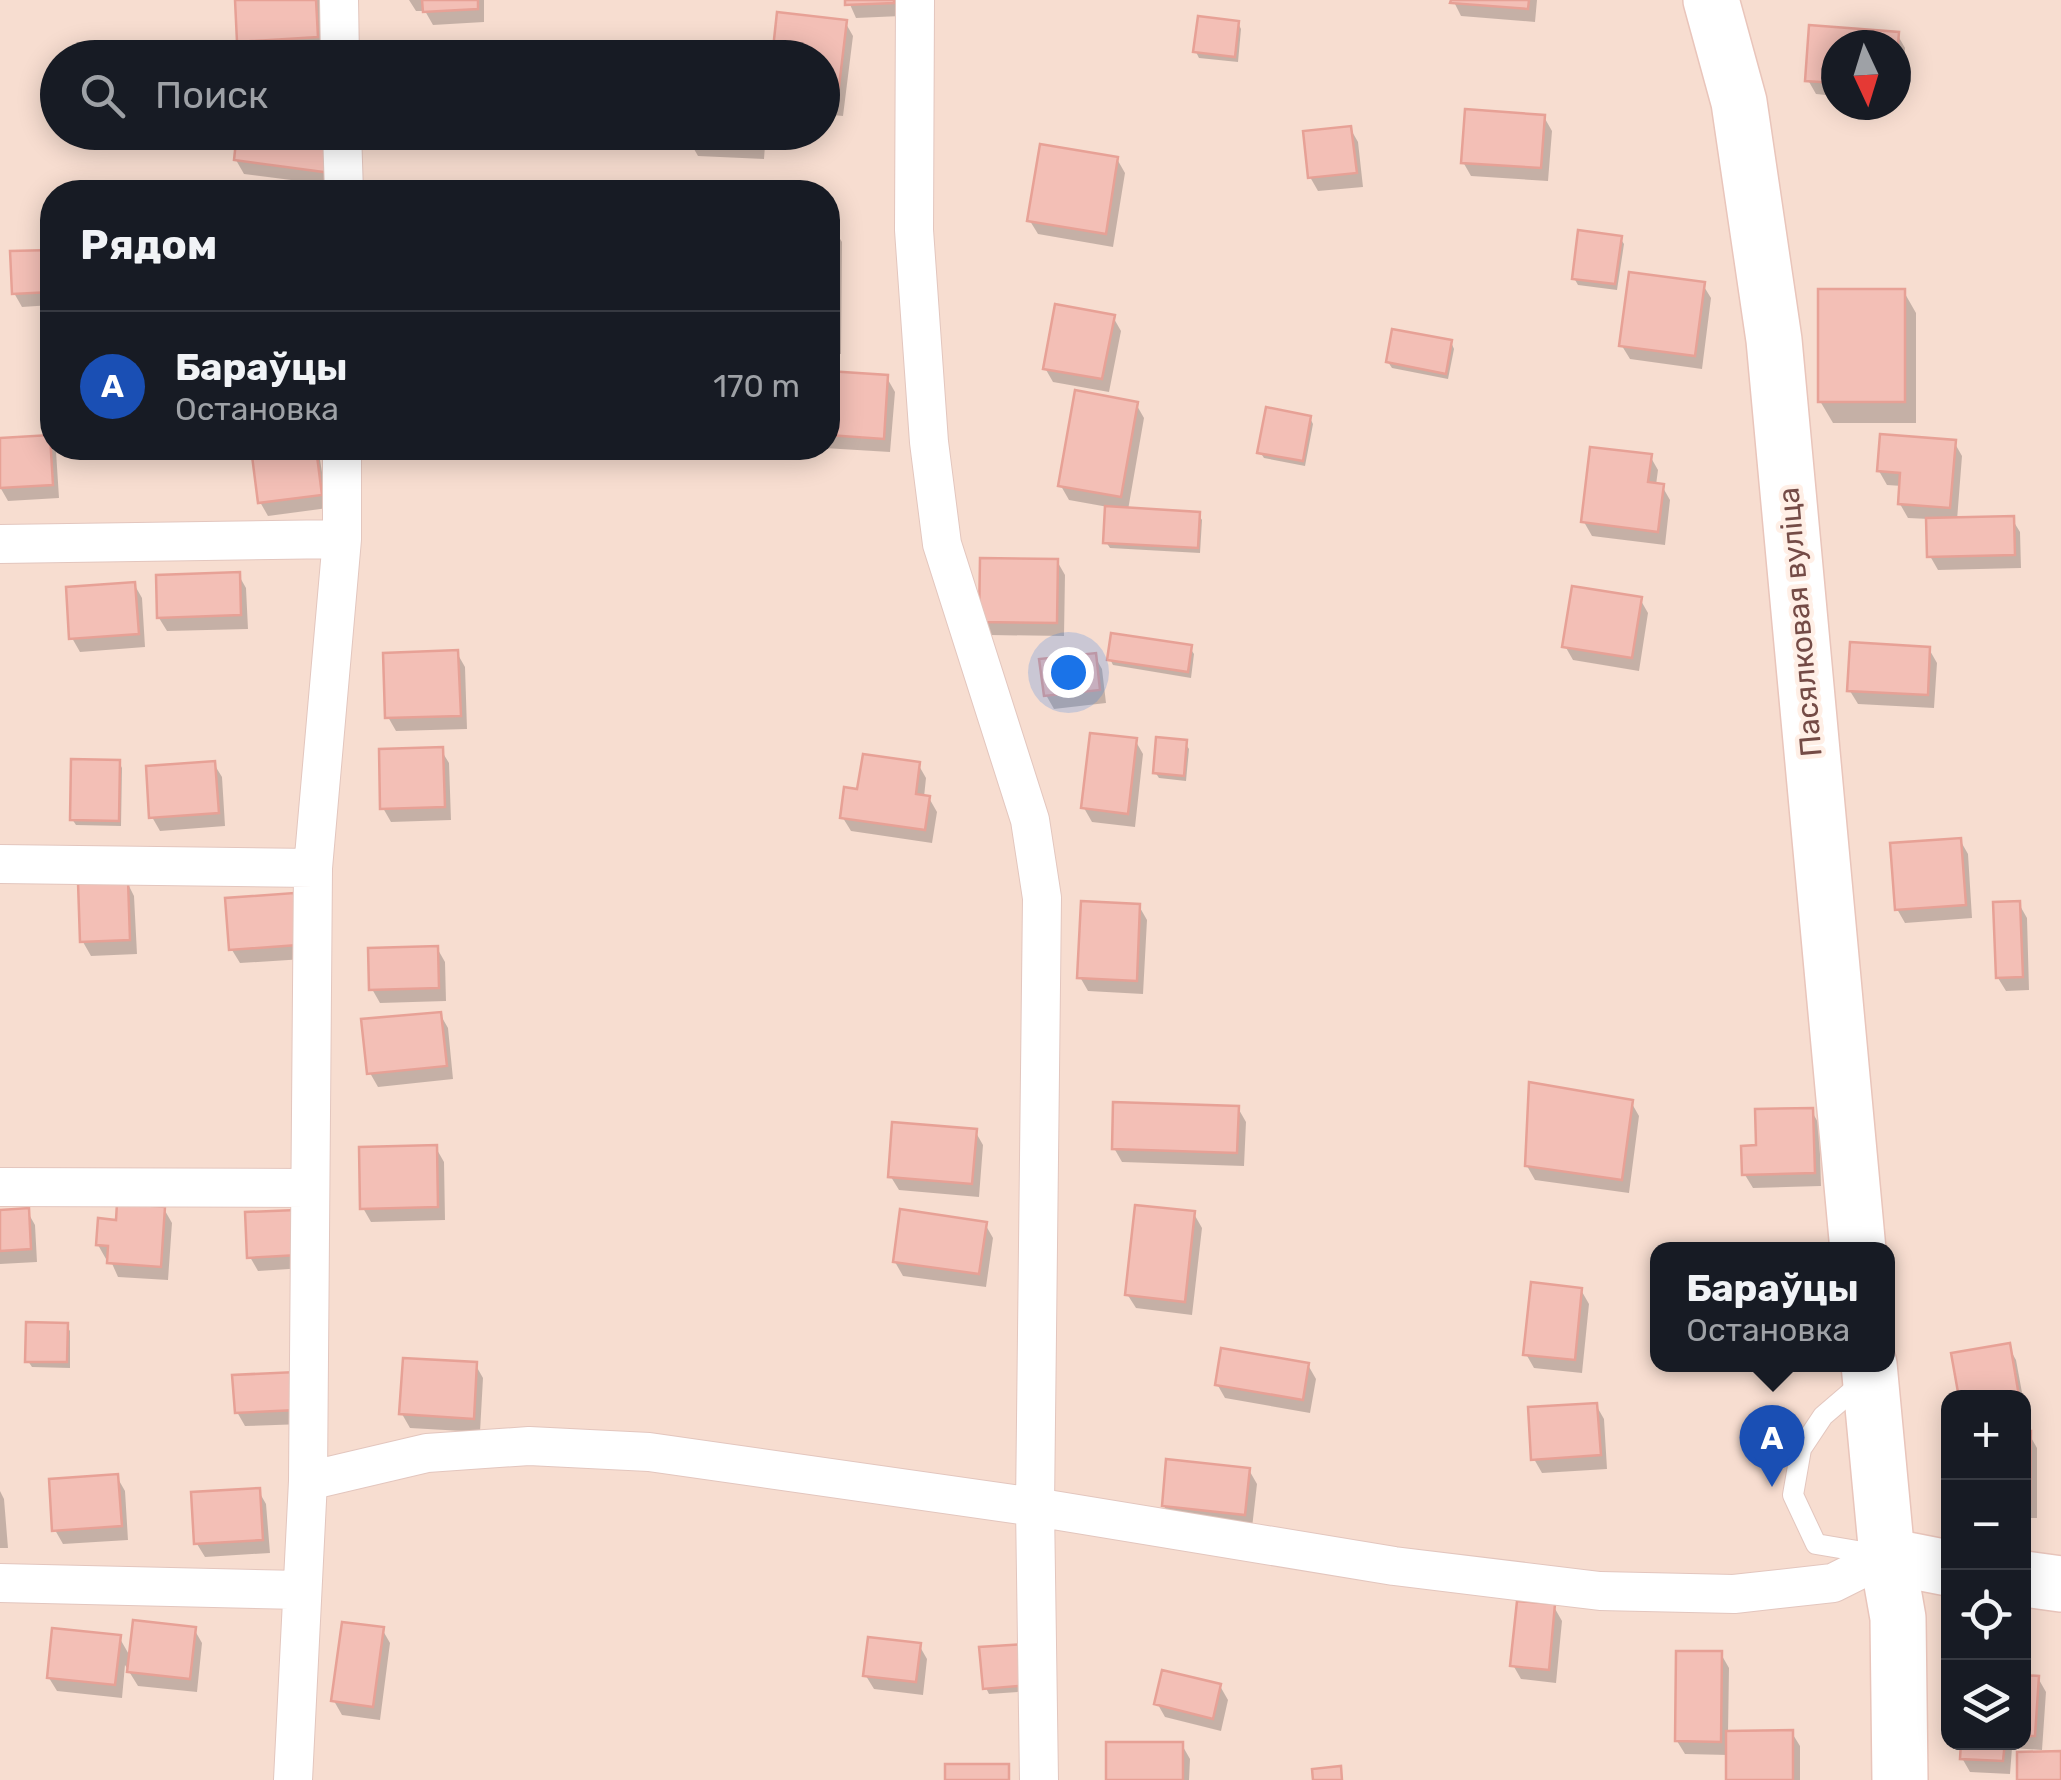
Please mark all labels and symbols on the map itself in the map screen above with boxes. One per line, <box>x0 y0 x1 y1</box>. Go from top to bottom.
north arrow <box>1821 30 1911 120</box>
street label: Пасялковая вуліца <box>1770 486 1830 758</box>
your location <box>1043 647 1094 698</box>
pin: A <box>1740 1404 1804 1487</box>

